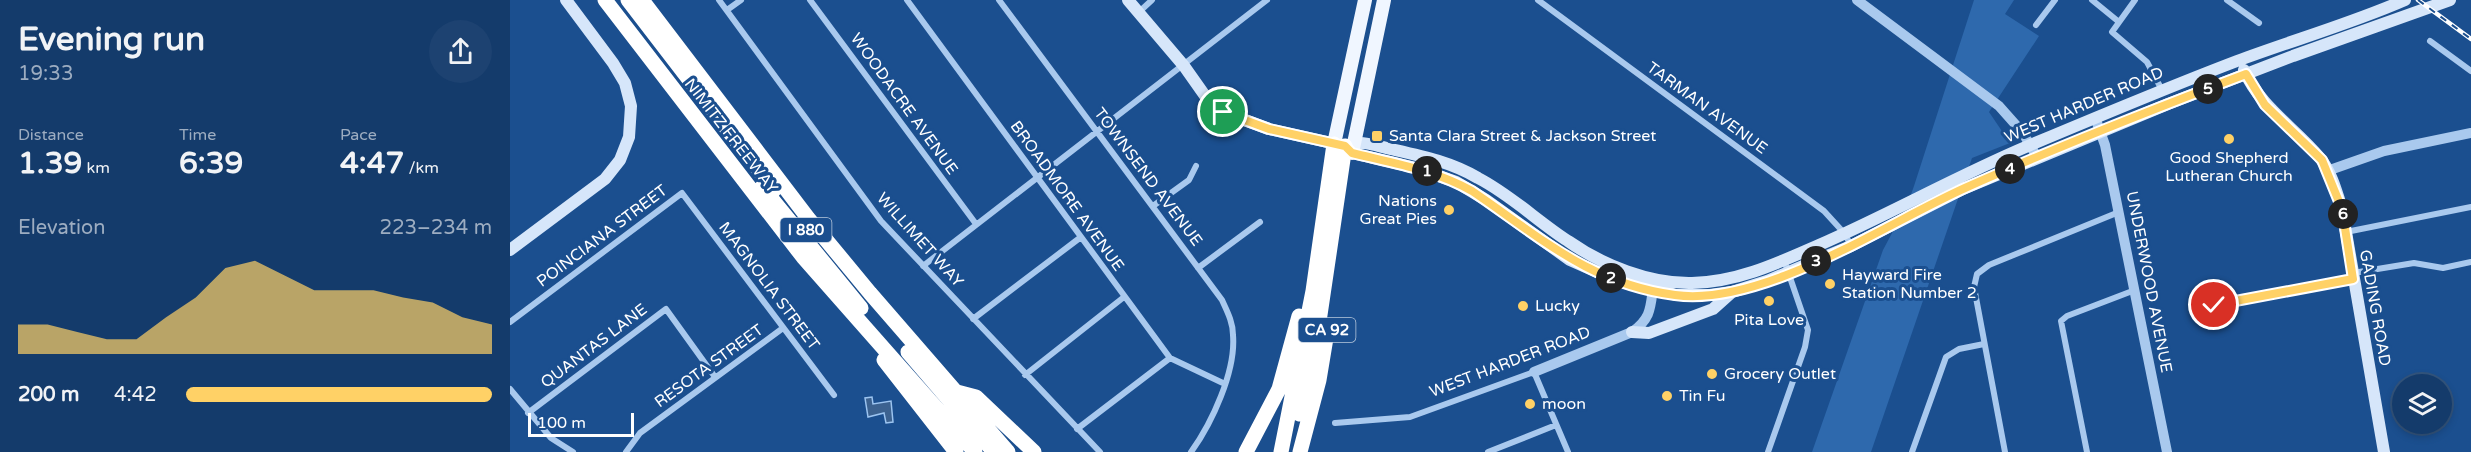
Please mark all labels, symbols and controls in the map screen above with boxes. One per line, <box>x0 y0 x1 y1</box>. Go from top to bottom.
text: Evening run <box>18 20 205 59</box>
button: share <box>429 20 492 83</box>
street label: WOODACRE AVENUE <box>846 29 962 179</box>
street label: TARMAN AVENUE <box>1643 58 1771 158</box>
text: 19:33 <box>18 62 73 86</box>
street label: WEST HARDER ROAD <box>2001 62 2167 148</box>
pin: 5 <box>2193 74 2223 104</box>
street label: NIMITZ FREEWAY <box>680 75 782 197</box>
text: 5 <box>2203 79 2213 99</box>
pin <box>1197 86 1248 137</box>
icon: arrive <box>1206 95 1239 128</box>
street label: TOWNSEND AVENUE <box>1089 104 1207 250</box>
street label: BROADMORE AVENUE <box>1006 117 1128 275</box>
text: Distance <box>18 125 84 145</box>
text: Time <box>179 125 216 145</box>
text: Pace <box>340 125 377 145</box>
place label: Santa Clara Street & Jackson Street <box>1389 126 1656 146</box>
marker: Santa Clara Street & Jackson Street <box>1370 129 1384 143</box>
marker: Good Shepherd Lutheran Church <box>2222 132 2236 146</box>
text: 1.39 <box>18 145 82 182</box>
text: 6:39 <box>179 145 243 182</box>
text: 4:47 <box>340 145 404 182</box>
place label: Good Shepherd Lutheran Church <box>2165 148 2293 186</box>
pin: 4 <box>1995 154 2025 184</box>
pin: 1 <box>1412 156 1442 186</box>
text: km <box>82 158 110 178</box>
text: /km <box>404 158 439 178</box>
text: 4 <box>2005 159 2015 179</box>
text: 1 <box>1422 161 1432 181</box>
street label: POINCIANA STREET <box>533 180 671 292</box>
street label: WILLIMET WAY <box>872 188 968 292</box>
street label: UNDERWOOD AVENUE <box>2122 189 2176 375</box>
place label: Nations Great Pies <box>1360 191 1437 229</box>
pin: 6 <box>2328 199 2358 229</box>
marker: Nations Great Pies <box>1442 203 1456 217</box>
text: 6 <box>2338 204 2348 224</box>
text: Elevation <box>18 216 105 240</box>
text: 223–234 m <box>379 216 492 240</box>
street label: MAGNOLIA STREET <box>714 218 824 354</box>
road number: I 880 <box>780 218 832 242</box>
pin: 3 <box>1801 246 1831 276</box>
street label: GADING ROAD <box>2355 248 2395 368</box>
text: 3 <box>1811 251 1821 271</box>
pin: 2 <box>1596 263 1626 293</box>
place label: Hayward Fire Station Number 2 <box>1842 265 1977 303</box>
text: 2 <box>1606 268 1616 288</box>
marker: Hayward Fire Station Number 2 <box>1823 277 1837 291</box>
pin <box>2188 279 2239 330</box>
icon: check <box>2197 288 2230 321</box>
marker: Pita Love <box>1762 294 1776 308</box>
place label: Lucky <box>1535 296 1580 316</box>
street label: QUANTAS LANE <box>537 299 651 393</box>
marker: Lucky <box>1516 299 1530 313</box>
place label: Pita Love <box>1734 310 1804 330</box>
road number: CA 92 <box>1298 318 1356 342</box>
street label: RESOTA STREET <box>651 320 767 412</box>
street label: WEST HARDER ROAD <box>1427 322 1593 402</box>
place label: Grocery Outlet <box>1724 364 1836 384</box>
marker: Grocery Outlet <box>1705 367 1719 381</box>
map controls <box>2392 374 2452 434</box>
button: layers <box>2392 374 2452 434</box>
text: 200 m <box>18 383 79 407</box>
text: 4:42 <box>114 383 157 407</box>
place label: Tin Fu <box>1679 386 1725 406</box>
marker: Tin Fu <box>1660 389 1674 403</box>
place label: moon <box>1542 394 1586 414</box>
marker: moon <box>1523 397 1537 411</box>
scale bar <box>528 410 634 438</box>
text: 100 m <box>537 413 586 433</box>

